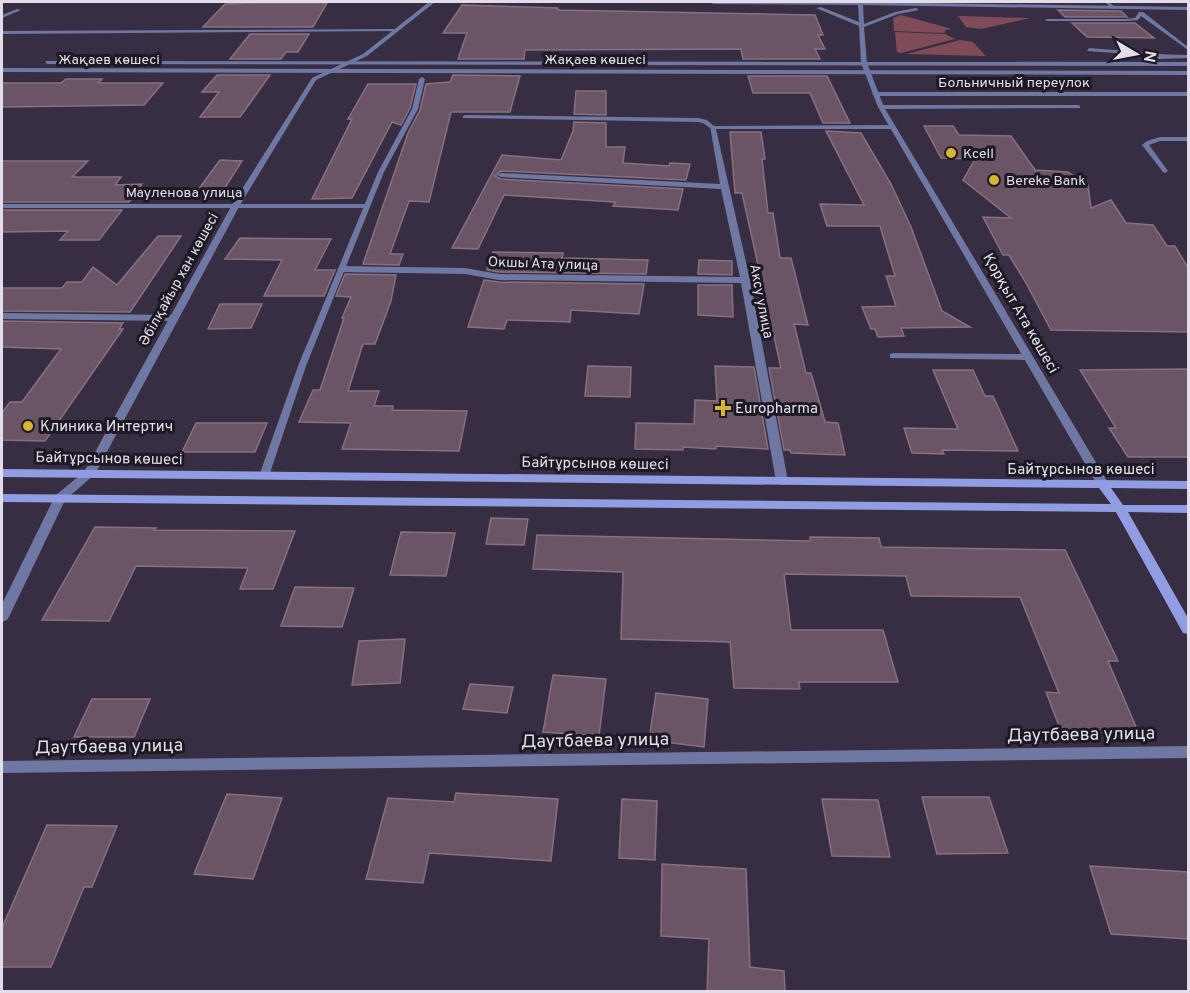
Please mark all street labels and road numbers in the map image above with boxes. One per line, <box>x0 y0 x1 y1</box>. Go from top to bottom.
street label: Жақаев көшесі <box>58 52 160 69</box>
street label: Жақаев көшесі <box>544 52 646 69</box>
street label: Больничный переулок <box>938 75 1090 92</box>
street label: Мауленова улица <box>126 185 242 202</box>
street label: Әбілқайыр хан көшесі <box>136 210 223 349</box>
street label: Қорқыт Ата көшесі <box>978 250 1062 377</box>
street label: Окшы Ата улица <box>488 254 598 275</box>
street label: Аксу улица <box>745 263 776 340</box>
street label: Байтұрсынов көшесі <box>35 449 183 470</box>
street label: Байтұрсынов көшесі <box>521 454 669 475</box>
street label: Байтұрсынов көшесі <box>1007 461 1155 480</box>
street label: Даутбаева улица <box>1007 723 1155 748</box>
street label: Даутбаева улица <box>521 729 669 754</box>
street label: Даутбаева улица <box>35 735 183 760</box>

